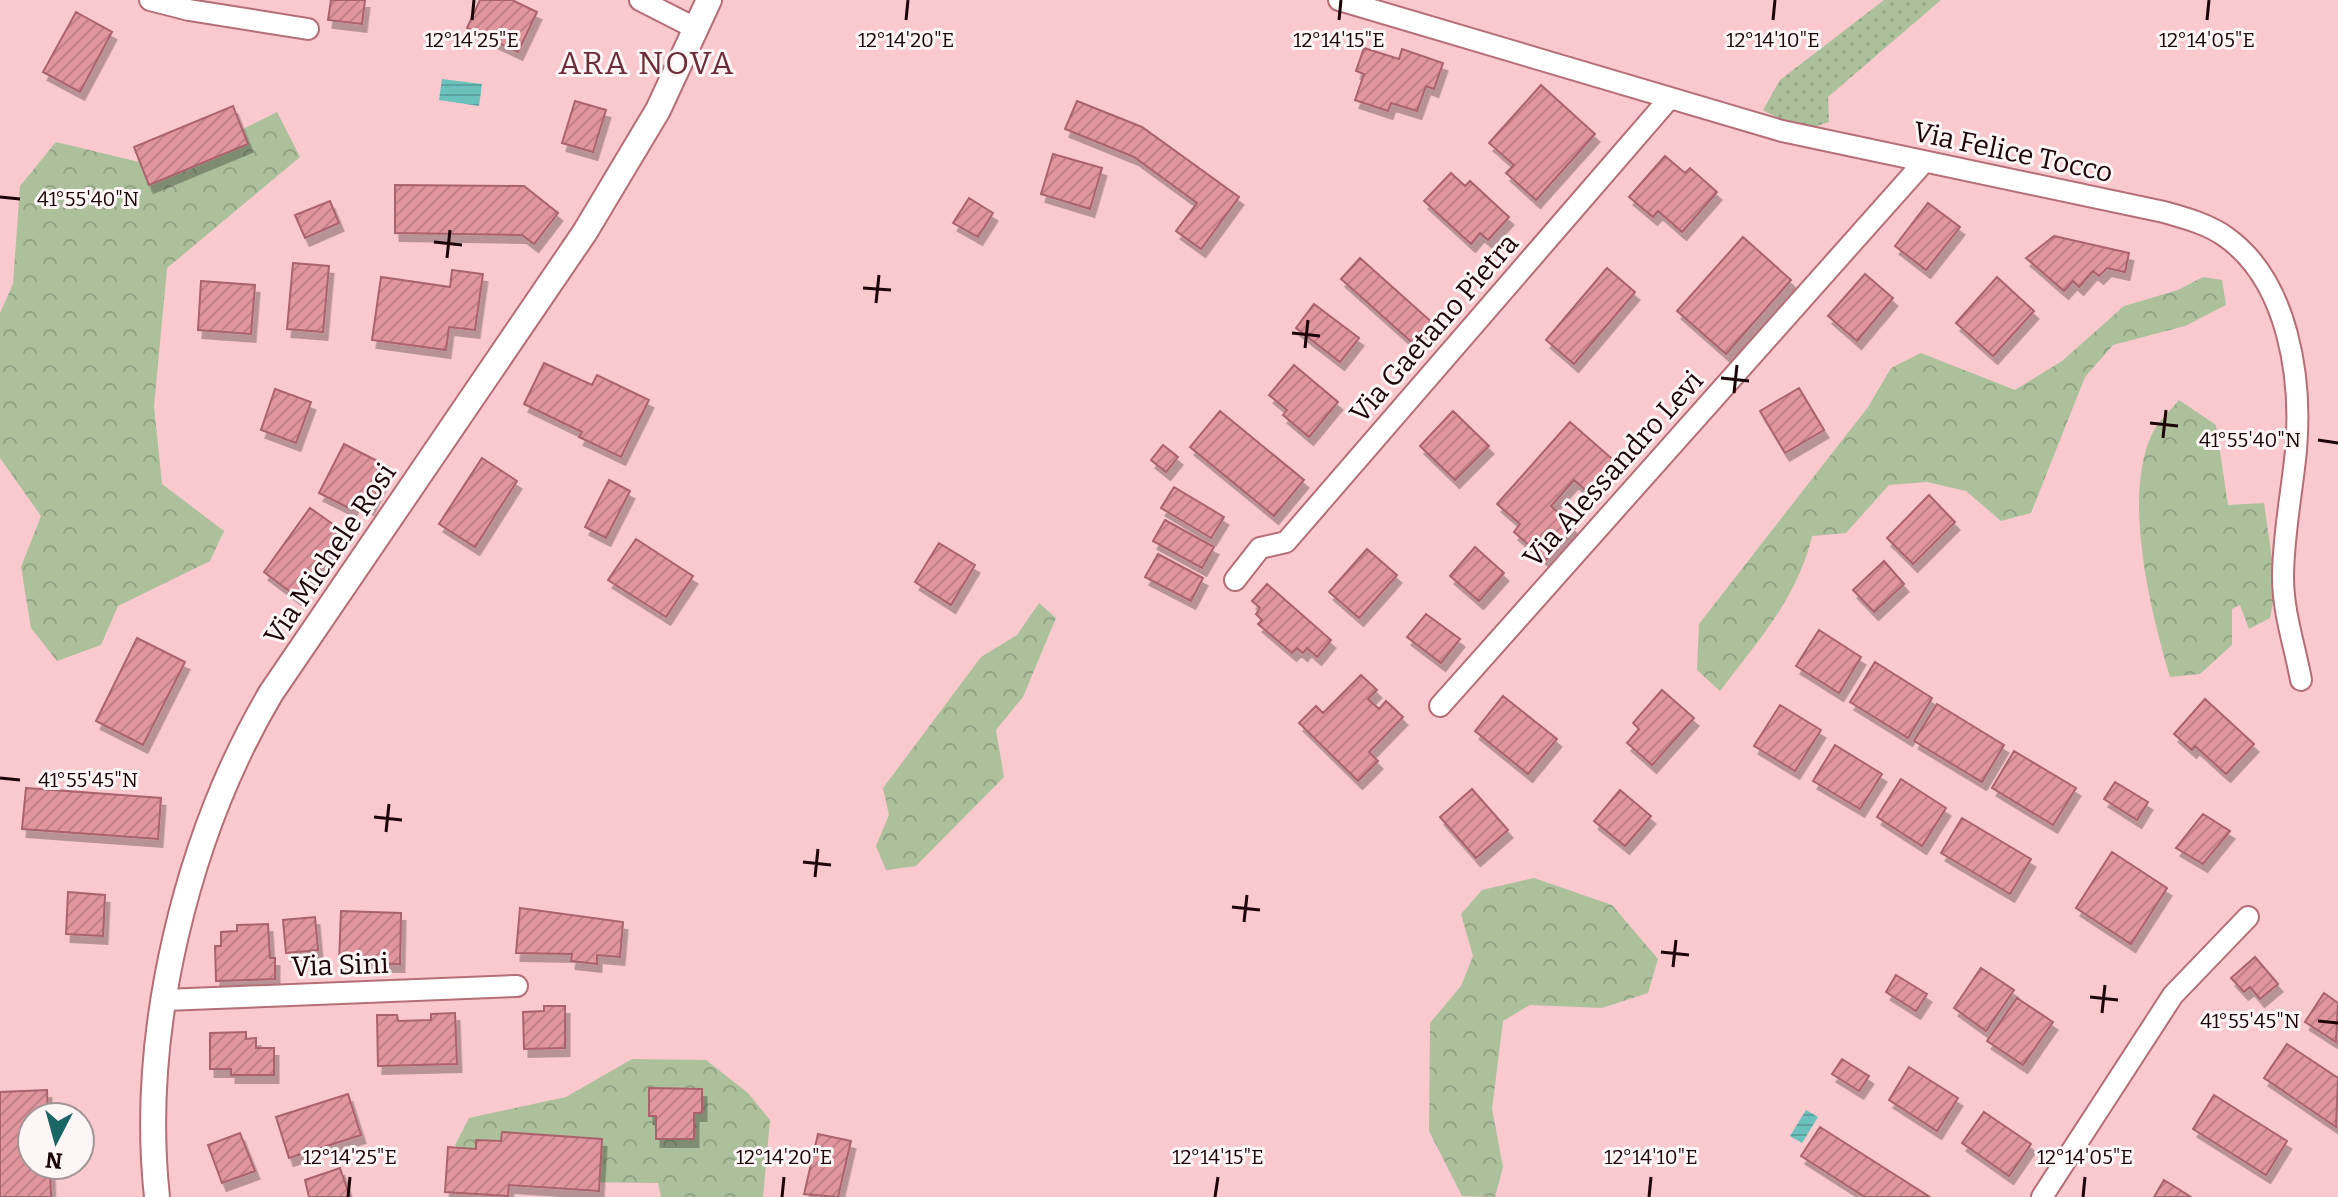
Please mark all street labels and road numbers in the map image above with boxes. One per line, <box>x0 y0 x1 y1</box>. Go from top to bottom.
street label: Via Felice Tocco <box>1910 115 2116 189</box>
street label: Via Gaetano Pietra <box>1343 227 1525 429</box>
street label: Via Alessandro Levi <box>1516 364 1710 574</box>
street label: Via Michele Rosi <box>257 457 403 651</box>
street label: Via Sini <box>291 947 389 983</box>

